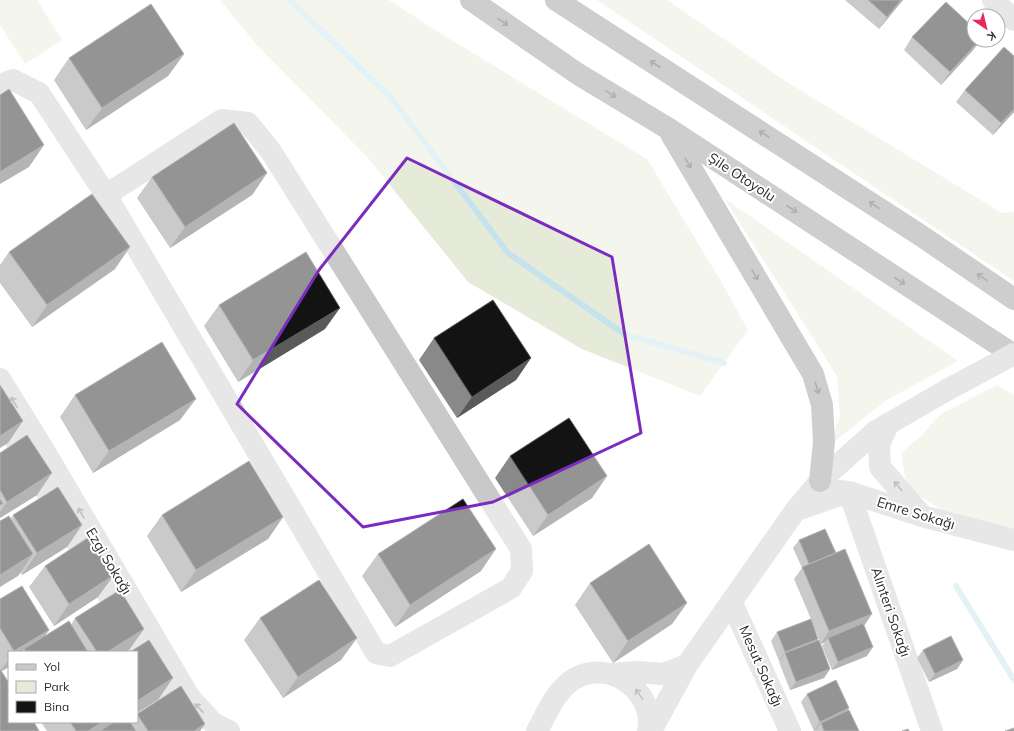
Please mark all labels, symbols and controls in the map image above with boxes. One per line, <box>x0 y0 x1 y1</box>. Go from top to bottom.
north arrow <box>966 8 1006 48</box>
one-way arrow <box>498 18 509 26</box>
text: K <box>984 28 999 44</box>
one-way arrow <box>650 60 661 68</box>
one-way arrow <box>605 90 616 98</box>
one-way arrow <box>759 130 770 138</box>
street label: Şile Otoyolu <box>705 149 779 205</box>
one-way arrow <box>685 157 693 169</box>
one-way arrow <box>868 200 880 208</box>
one-way arrow <box>786 205 797 214</box>
one-way arrow <box>751 269 759 281</box>
one-way arrow <box>977 273 988 281</box>
one-way arrow <box>895 276 906 285</box>
one-way arrow <box>814 381 821 394</box>
one-way arrow <box>9 396 17 408</box>
one-way arrow <box>893 481 902 492</box>
street label: Emre Sokağı <box>875 493 957 533</box>
one-way arrow <box>76 507 84 519</box>
street label: Ezgi Sokağı <box>82 524 136 598</box>
street label: Alınteri Sokağı <box>867 565 915 659</box>
street label: Mesut Sokağı <box>735 622 787 710</box>
legend <box>8 651 138 723</box>
text: Yol <box>43 659 60 674</box>
text: Park <box>44 679 70 694</box>
one-way arrow <box>635 689 643 700</box>
text: Bina <box>44 699 69 714</box>
one-way arrow <box>194 703 203 713</box>

